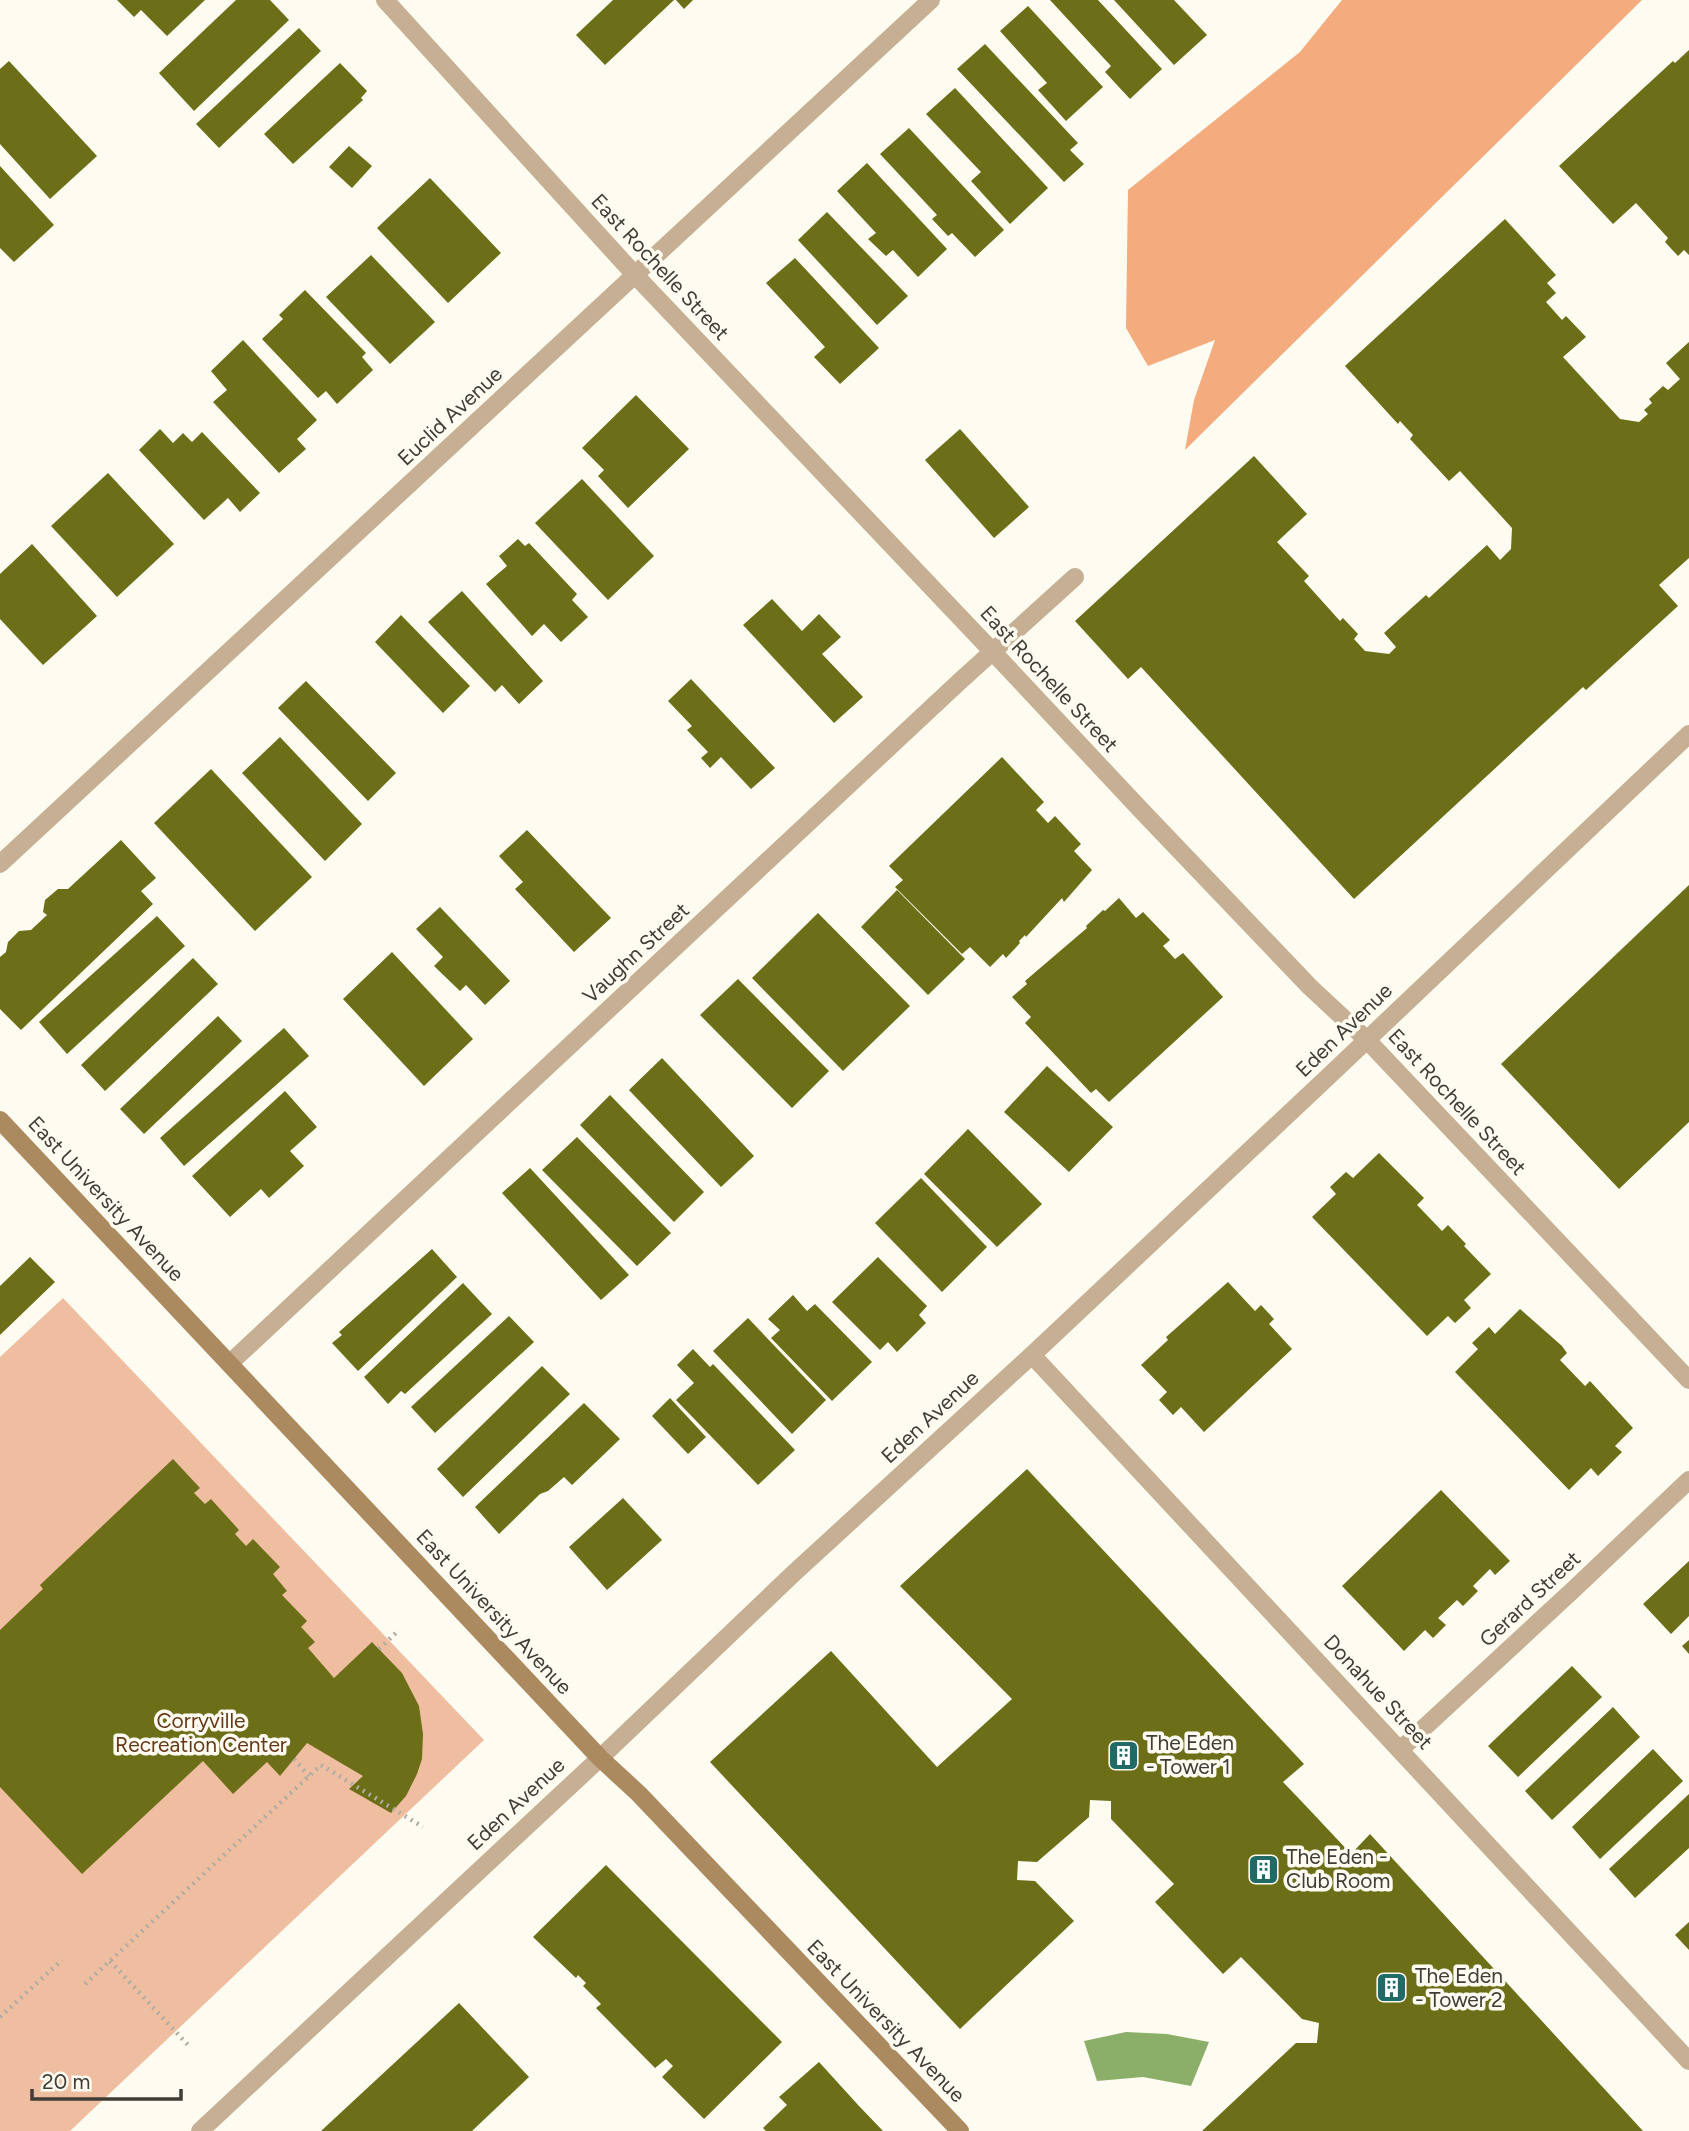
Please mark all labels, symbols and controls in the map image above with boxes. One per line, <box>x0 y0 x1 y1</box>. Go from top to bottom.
street label: East Rochelle Street <box>586 188 735 345</box>
street label: Euclid Avenue <box>392 361 507 470</box>
street label: East Rochelle Street <box>975 600 1124 757</box>
street label: Vaughn Street <box>577 897 694 1008</box>
street label: Eden Avenue <box>1290 978 1397 1082</box>
street label: East Rochelle Street <box>1383 1023 1532 1180</box>
street label: East University Avenue <box>23 1111 189 1286</box>
street label: Eden Avenue <box>876 1365 984 1468</box>
street label: East University Avenue <box>411 1524 577 1699</box>
street label: Gerard Street <box>1474 1546 1585 1652</box>
street label: Donahue Street <box>1319 1629 1438 1754</box>
park label: Corryville Recreation Center <box>115 1708 287 1757</box>
place label: The Eden - Tower 1 <box>1146 1730 1234 1779</box>
building icon: The Eden - Tower 1 <box>1106 1738 1140 1772</box>
street label: Eden Avenue <box>462 1752 570 1855</box>
place label: The Eden - Club Room <box>1286 1844 1390 1893</box>
building icon: The Eden - Club Room <box>1246 1852 1280 1886</box>
street label: East University Avenue <box>802 1934 971 2107</box>
place label: The Eden - Tower 2 <box>1415 1963 1503 2012</box>
building icon: The Eden - Tower 2 <box>1375 1971 1409 2005</box>
scale bar <box>32 2058 180 2102</box>
text: 20 m <box>42 2069 90 2094</box>

